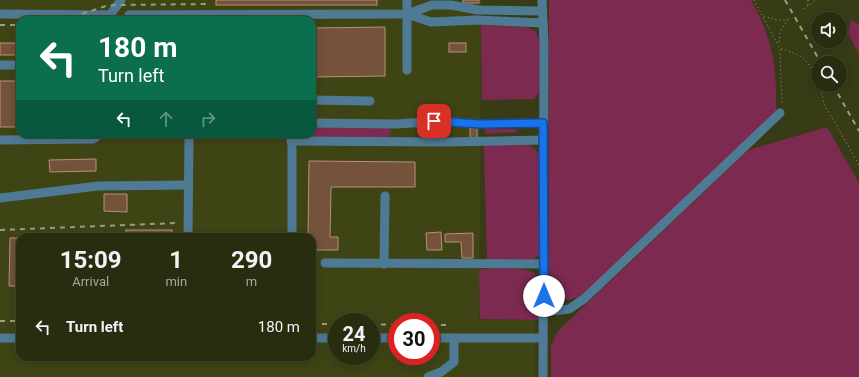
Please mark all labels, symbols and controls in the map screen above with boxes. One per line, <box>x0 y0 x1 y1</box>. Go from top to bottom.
map controls <box>811 12 847 92</box>
button: sound <box>811 12 847 48</box>
text: 180 m <box>98 31 177 64</box>
icon: left <box>32 32 84 84</box>
button: search <box>811 56 847 92</box>
text: Turn left <box>98 65 164 86</box>
pin <box>417 104 451 138</box>
icon: left <box>113 108 135 130</box>
icon: ahead <box>155 108 177 130</box>
icon: right <box>197 108 219 130</box>
icon: arrive <box>423 110 445 132</box>
text: 15:09 <box>60 246 122 274</box>
text: 1 <box>169 246 183 274</box>
text: 290 <box>231 246 272 274</box>
text: Arrival <box>72 274 109 289</box>
text: min <box>165 274 187 289</box>
text: m <box>246 274 257 289</box>
position arrow <box>523 275 565 317</box>
speed limit sign: 30 <box>388 313 440 365</box>
icon: left <box>32 316 54 338</box>
text: Turn left <box>66 318 123 336</box>
text: 180 m <box>258 318 300 336</box>
text: 24 <box>343 322 365 346</box>
text: km/h <box>342 343 366 354</box>

